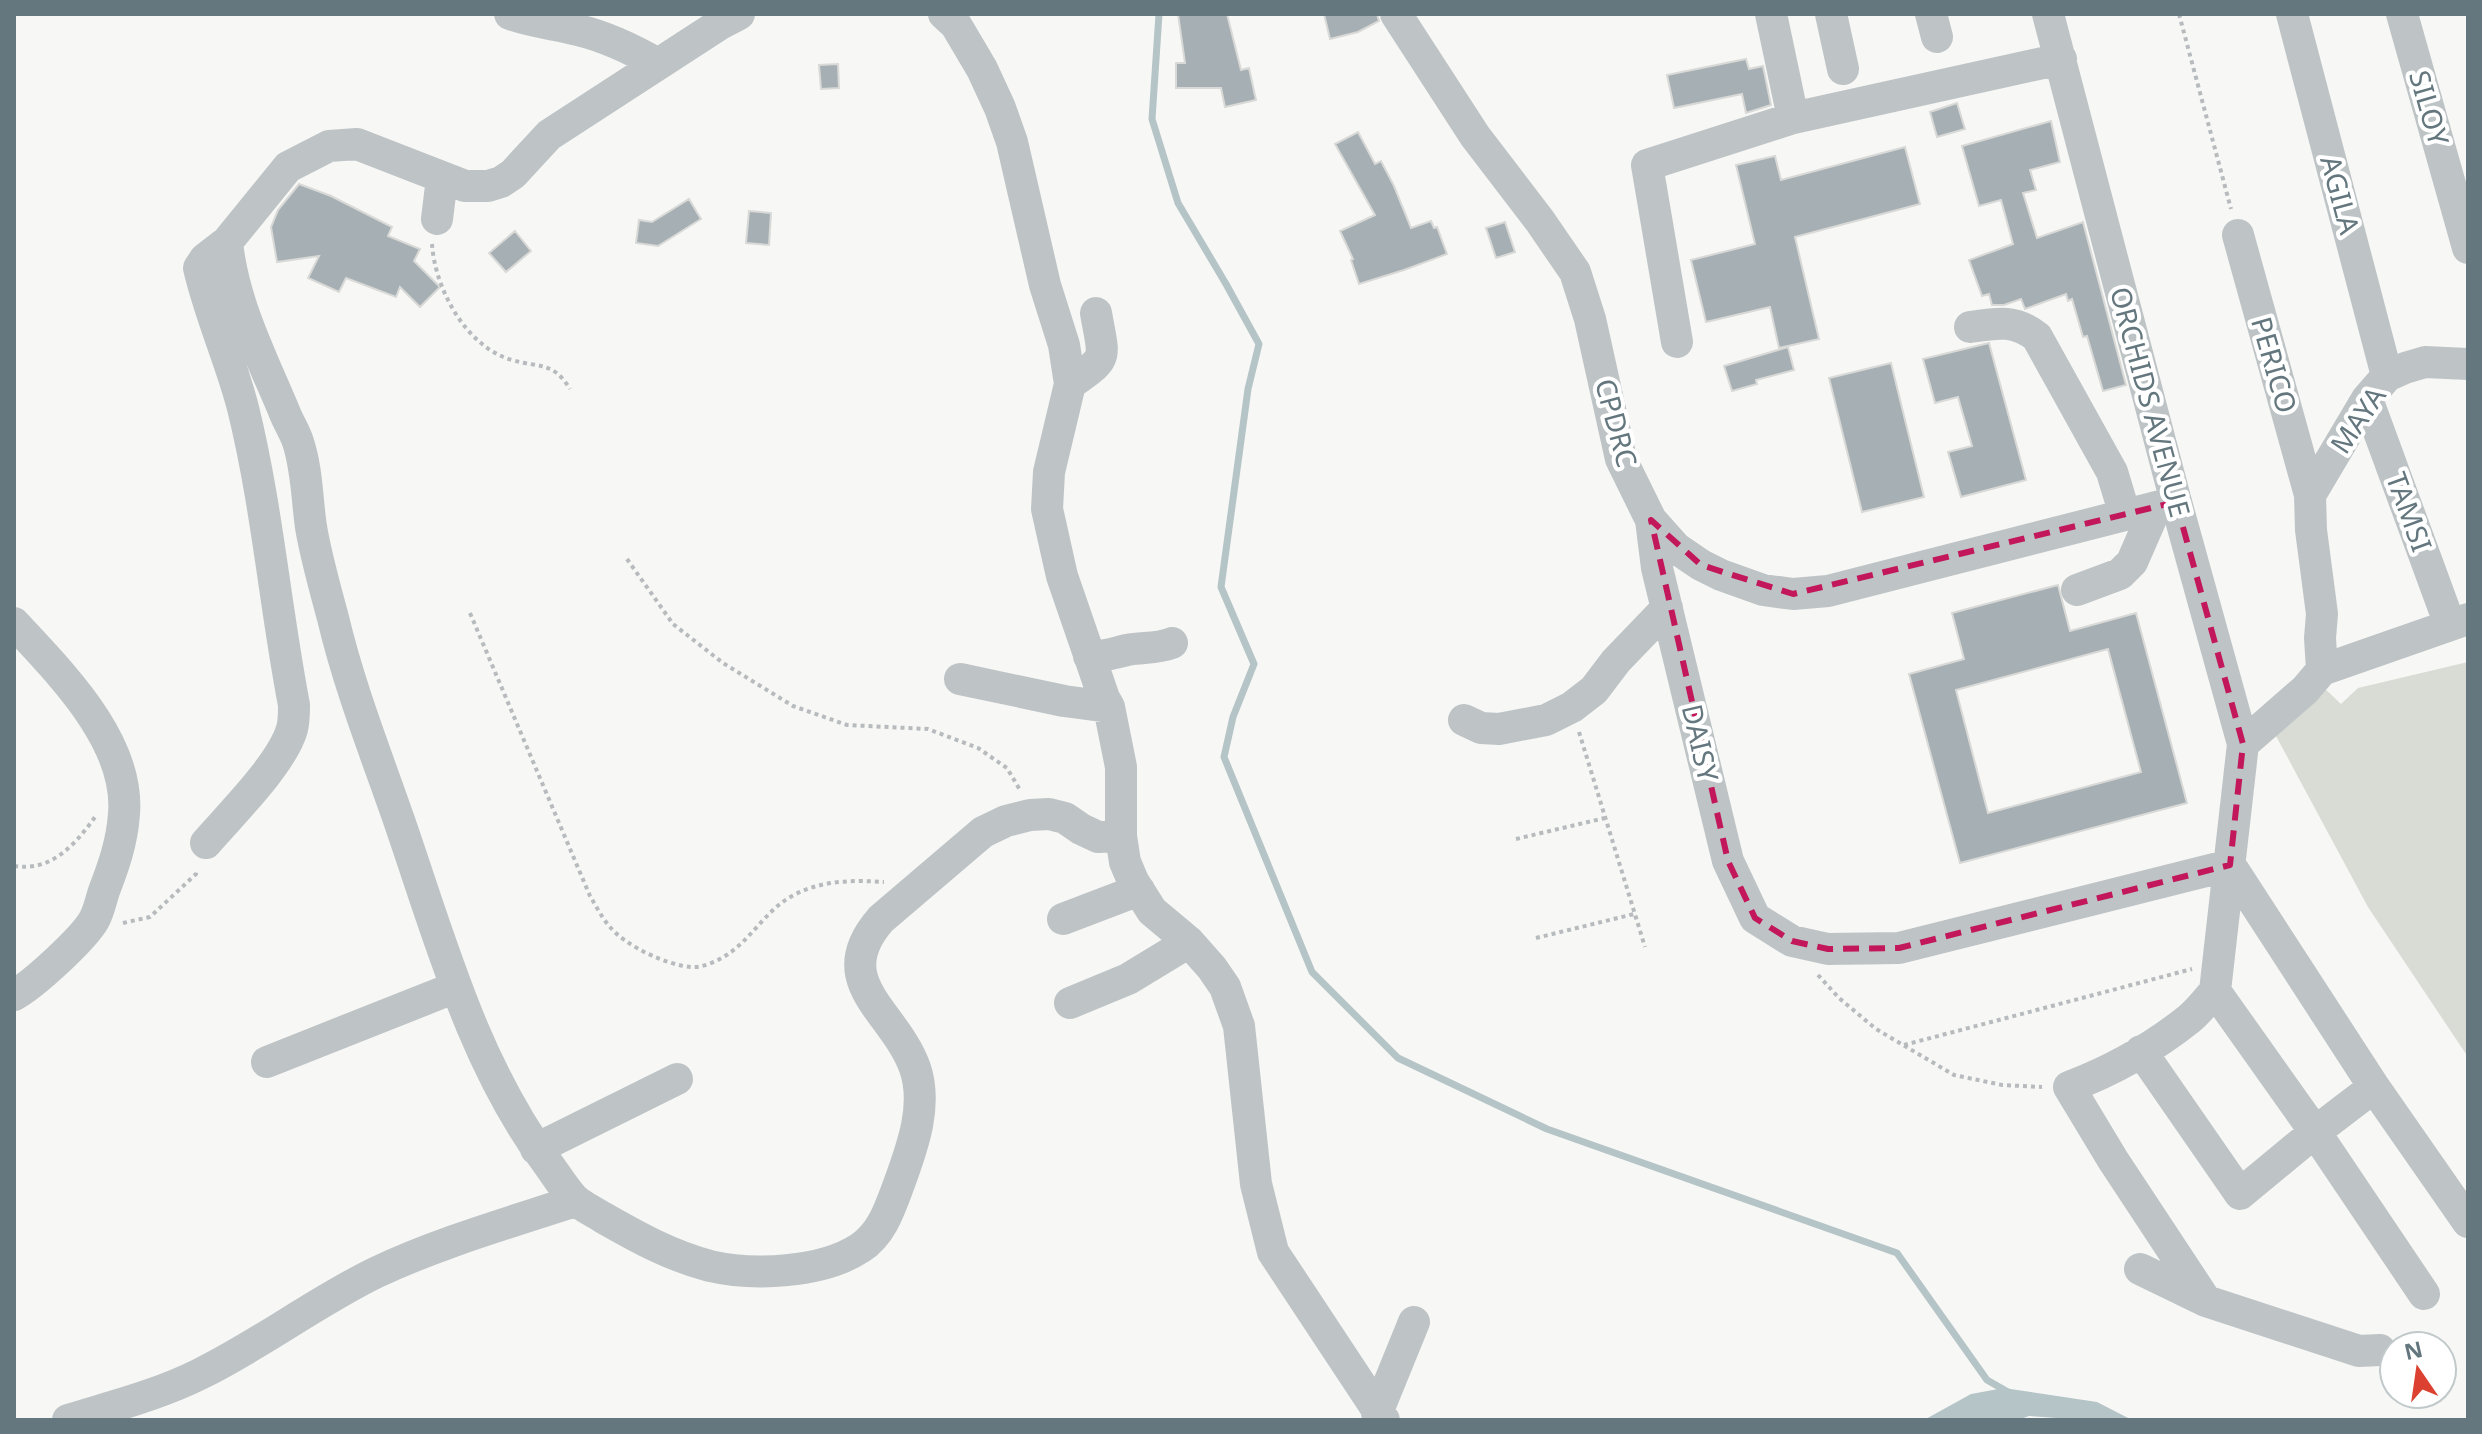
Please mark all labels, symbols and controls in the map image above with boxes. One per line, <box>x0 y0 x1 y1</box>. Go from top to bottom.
street label: SILOY <box>2401 66 2459 150</box>
street label: AGILA <box>2312 151 2370 238</box>
street label: ORCHIDS AVENUE <box>2102 282 2200 521</box>
street label: PERICO <box>2243 312 2307 417</box>
street label: CPDRC <box>1587 374 1647 471</box>
street label: MAYA <box>2321 378 2394 461</box>
street label: TAMSI <box>2378 467 2442 557</box>
street label: DAISY <box>1674 700 1728 785</box>
north arrow <box>2378 1330 2458 1410</box>
text: N <box>2401 1333 2425 1366</box>

